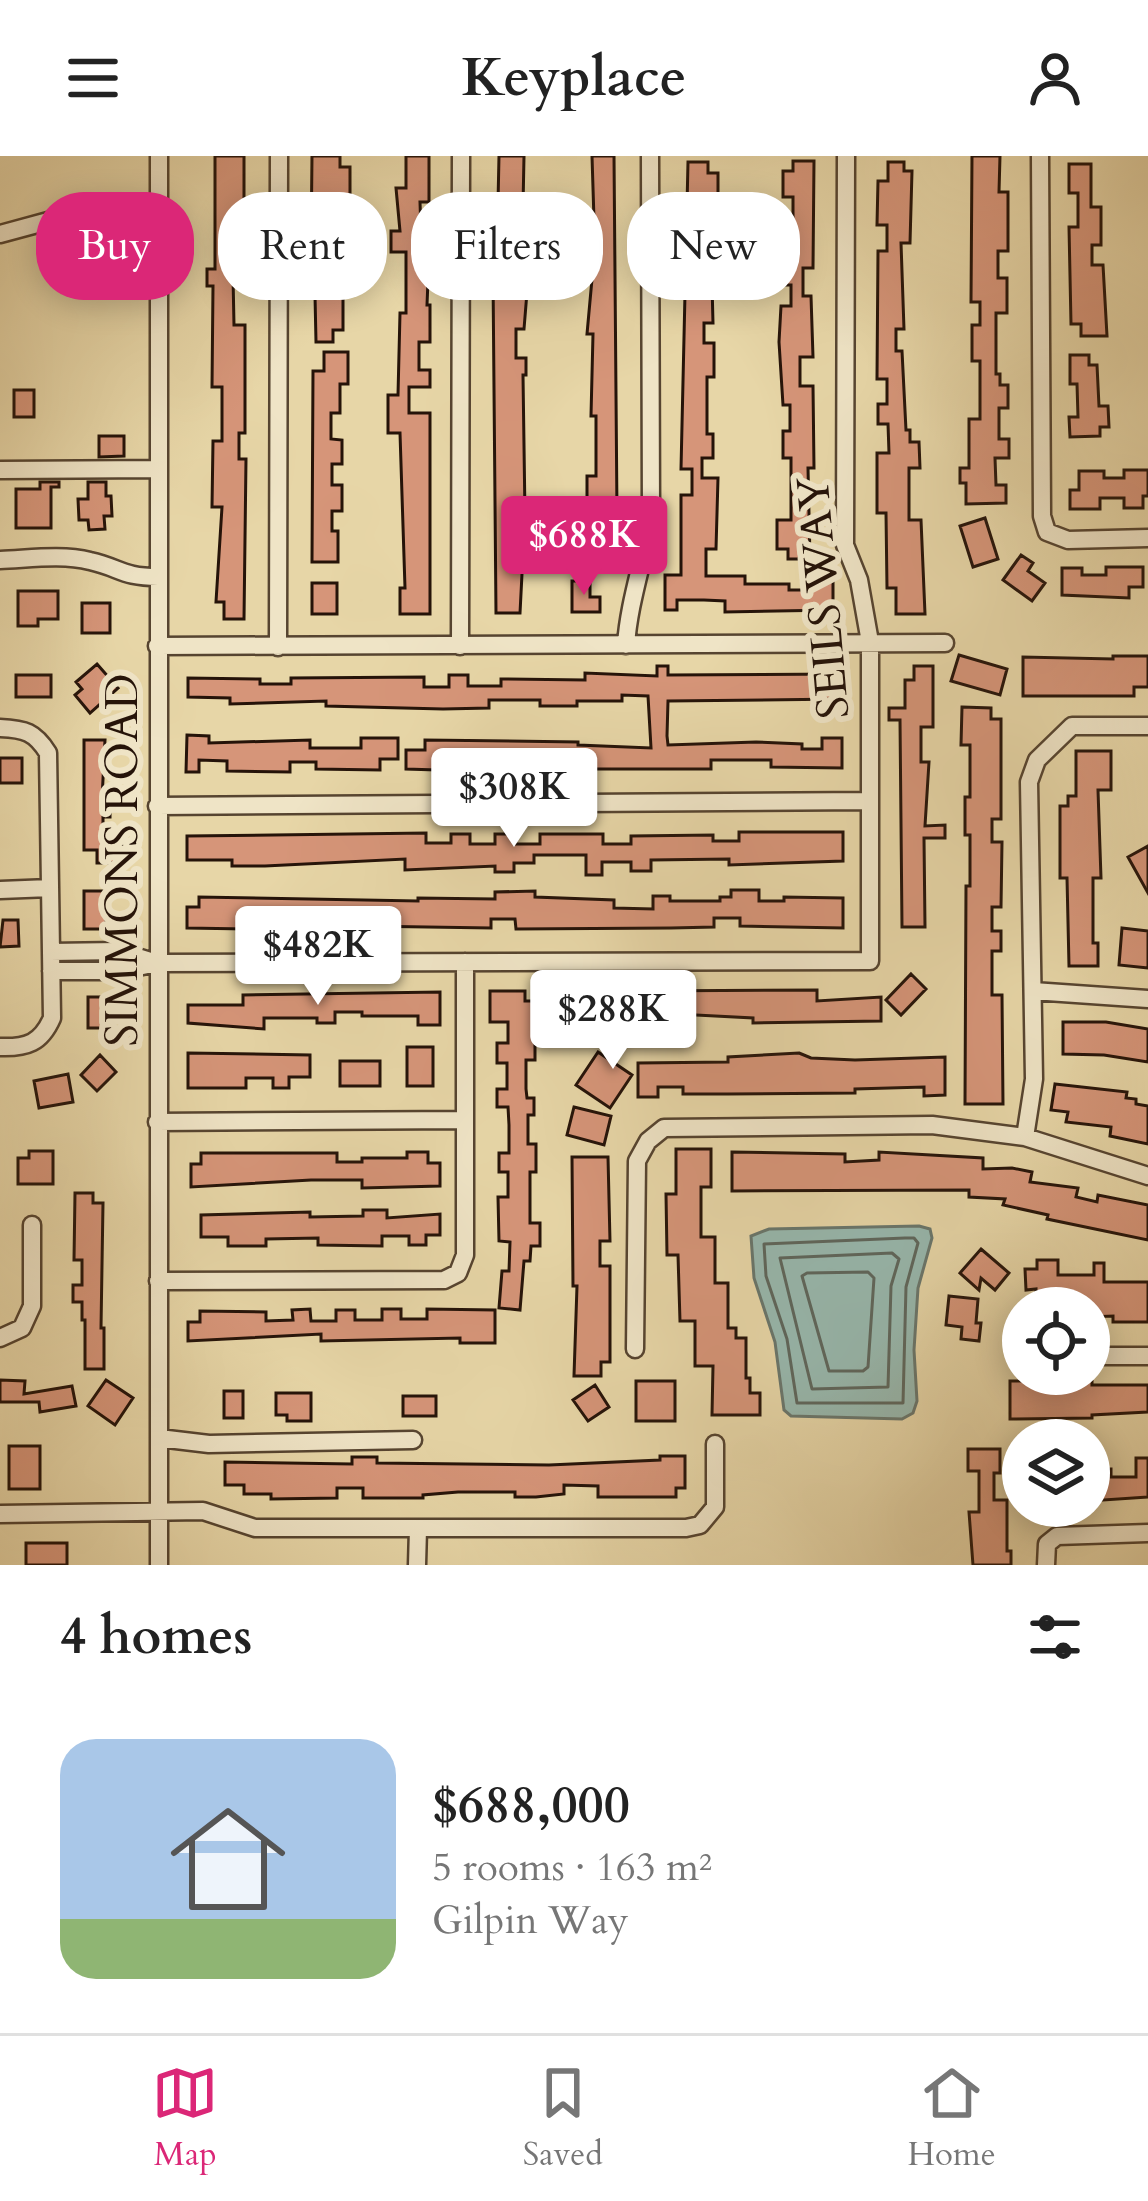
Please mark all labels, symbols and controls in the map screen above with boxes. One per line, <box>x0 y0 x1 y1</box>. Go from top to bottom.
text: Keyplace <box>462 42 686 115</box>
icon: menu <box>60 45 126 111</box>
icon: person <box>1022 45 1088 111</box>
chip: Buy <box>36 192 194 300</box>
chip: Rent <box>218 192 387 300</box>
chip: Filters <box>411 192 603 300</box>
chip: New <box>627 192 800 300</box>
street label: SEILS WAY <box>782 474 864 721</box>
pin: $688K <box>500 496 668 598</box>
text: $688K <box>528 508 640 561</box>
street label: SIMMONS ROAD <box>92 673 153 1047</box>
pin: $308K <box>430 748 598 850</box>
text: $308K <box>458 760 570 813</box>
pin: $482K <box>234 906 402 1008</box>
text: $482K <box>262 918 374 971</box>
pin: $288K <box>529 970 697 1072</box>
text: $288K <box>557 982 669 1035</box>
map controls <box>1002 1287 1110 1527</box>
button: locate <box>1002 1287 1110 1395</box>
button: layers <box>1002 1419 1110 1527</box>
text: 4 homes <box>60 1602 252 1672</box>
icon: filters <box>1022 1604 1088 1670</box>
text: $688,000 <box>432 1771 630 1841</box>
icon: home <box>156 1787 300 1931</box>
text: 5 rooms · 163 m² <box>432 1841 712 1894</box>
text: Gilpin Way <box>432 1894 629 1947</box>
tab: Map <box>152 2060 218 2177</box>
tab: Saved <box>523 2060 603 2177</box>
tab: Home <box>907 2060 996 2177</box>

